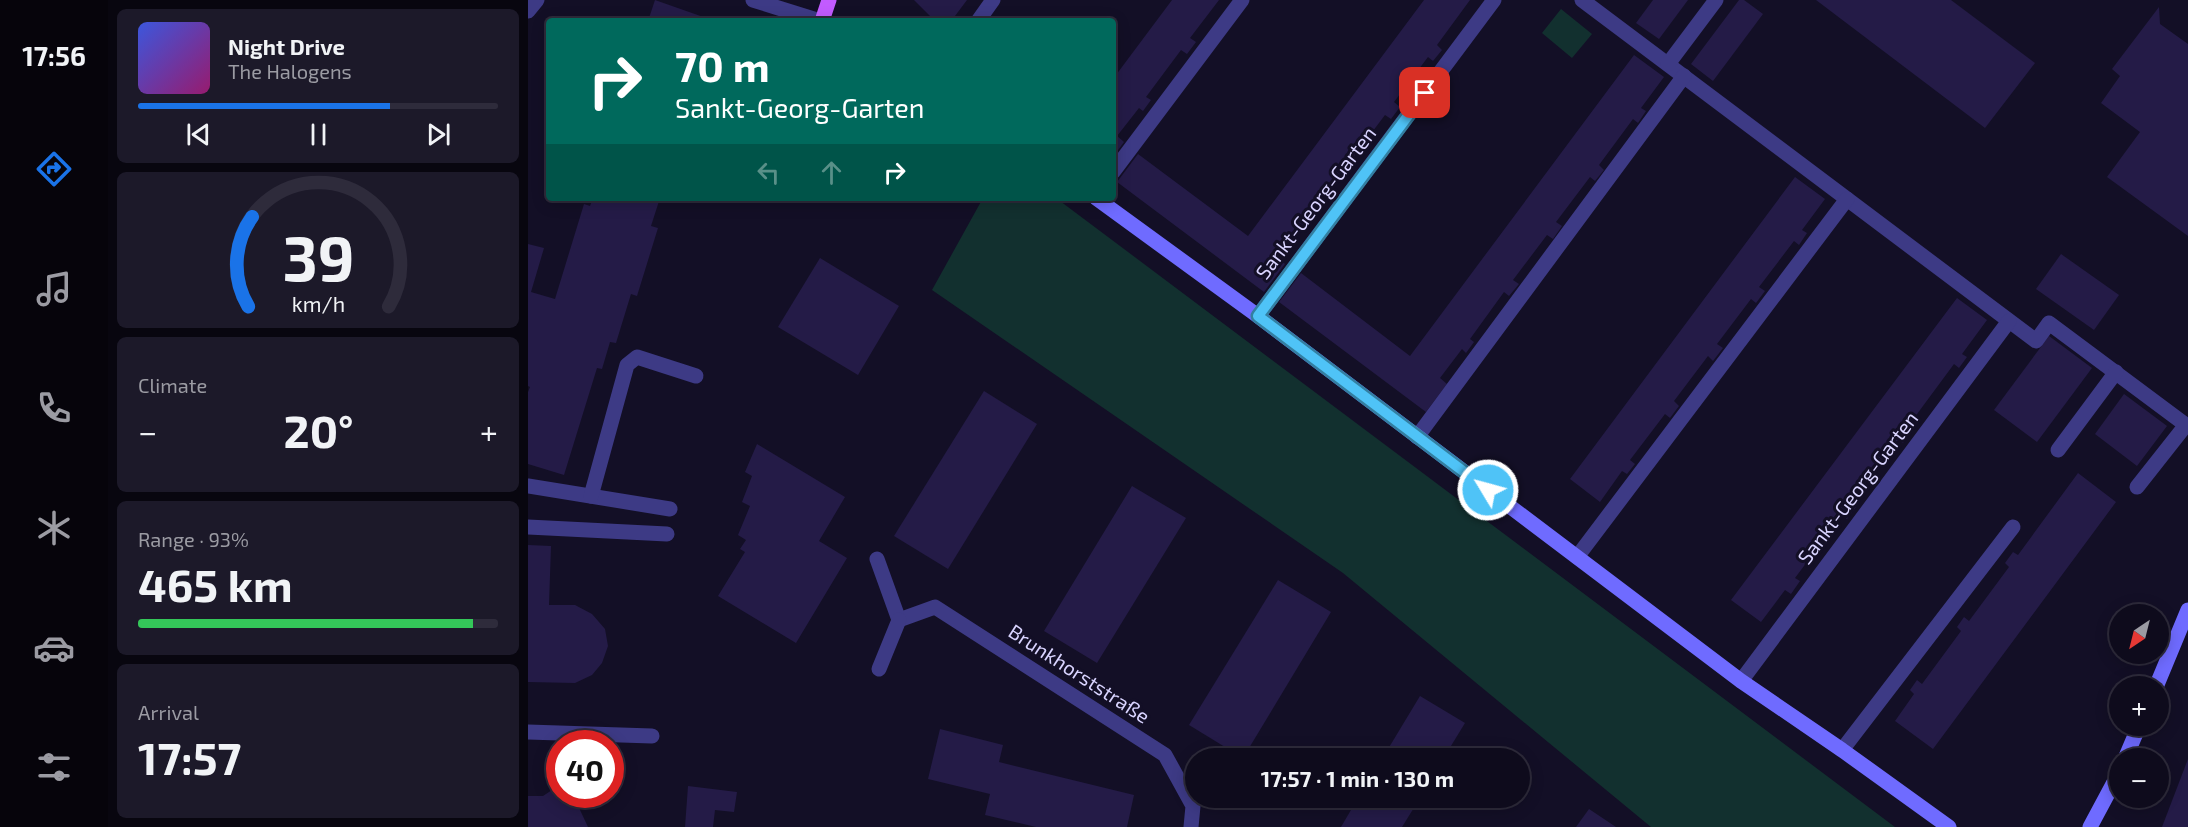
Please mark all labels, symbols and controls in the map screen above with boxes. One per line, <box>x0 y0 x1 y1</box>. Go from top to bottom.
text: Night Drive <box>228 33 345 59</box>
text: 17:56 <box>22 39 86 71</box>
text: 70 m <box>675 40 770 90</box>
icon: right <box>576 42 654 120</box>
text: The Halogens <box>228 59 352 83</box>
pin <box>1399 67 1450 118</box>
icon: arrive <box>1408 76 1441 109</box>
text: Sankt-Georg-Garten <box>675 91 925 123</box>
icon: previous <box>182 118 215 151</box>
icon: pause <box>302 118 335 151</box>
icon: next <box>422 118 455 151</box>
street label: Sankt-Georg-Garten <box>1250 121 1380 283</box>
icon: directions <box>33 148 75 190</box>
icon: left <box>752 156 785 189</box>
icon: ahead <box>815 156 848 189</box>
icon: right <box>878 156 911 189</box>
text: 39 <box>282 219 354 294</box>
icon: music <box>33 268 75 310</box>
text: km/h <box>291 292 345 317</box>
text: Climate <box>138 373 207 397</box>
icon: phone <box>33 387 75 429</box>
text: 20° <box>284 403 354 457</box>
street label: Sankt-Georg-Garten <box>1792 406 1922 568</box>
text: − <box>138 411 157 451</box>
text: + <box>480 411 498 451</box>
position arrow <box>1456 458 1520 522</box>
icon: climate <box>33 507 75 549</box>
text: Range · 93% <box>138 527 249 551</box>
text: 465 km <box>138 557 293 611</box>
north arrow <box>2109 604 2169 664</box>
map controls <box>2109 604 2169 808</box>
street label: Brunkhorststraße <box>1004 619 1155 728</box>
icon: car <box>33 627 75 669</box>
button: + <box>2109 676 2169 736</box>
text: Arrival <box>138 700 199 724</box>
text: 17:57 <box>138 730 241 784</box>
speed limit sign: 40 <box>546 730 624 808</box>
icon: filters <box>33 746 75 788</box>
button: − <box>2109 748 2169 808</box>
text: 17:57 · 1 min · 130 m <box>1261 765 1454 791</box>

